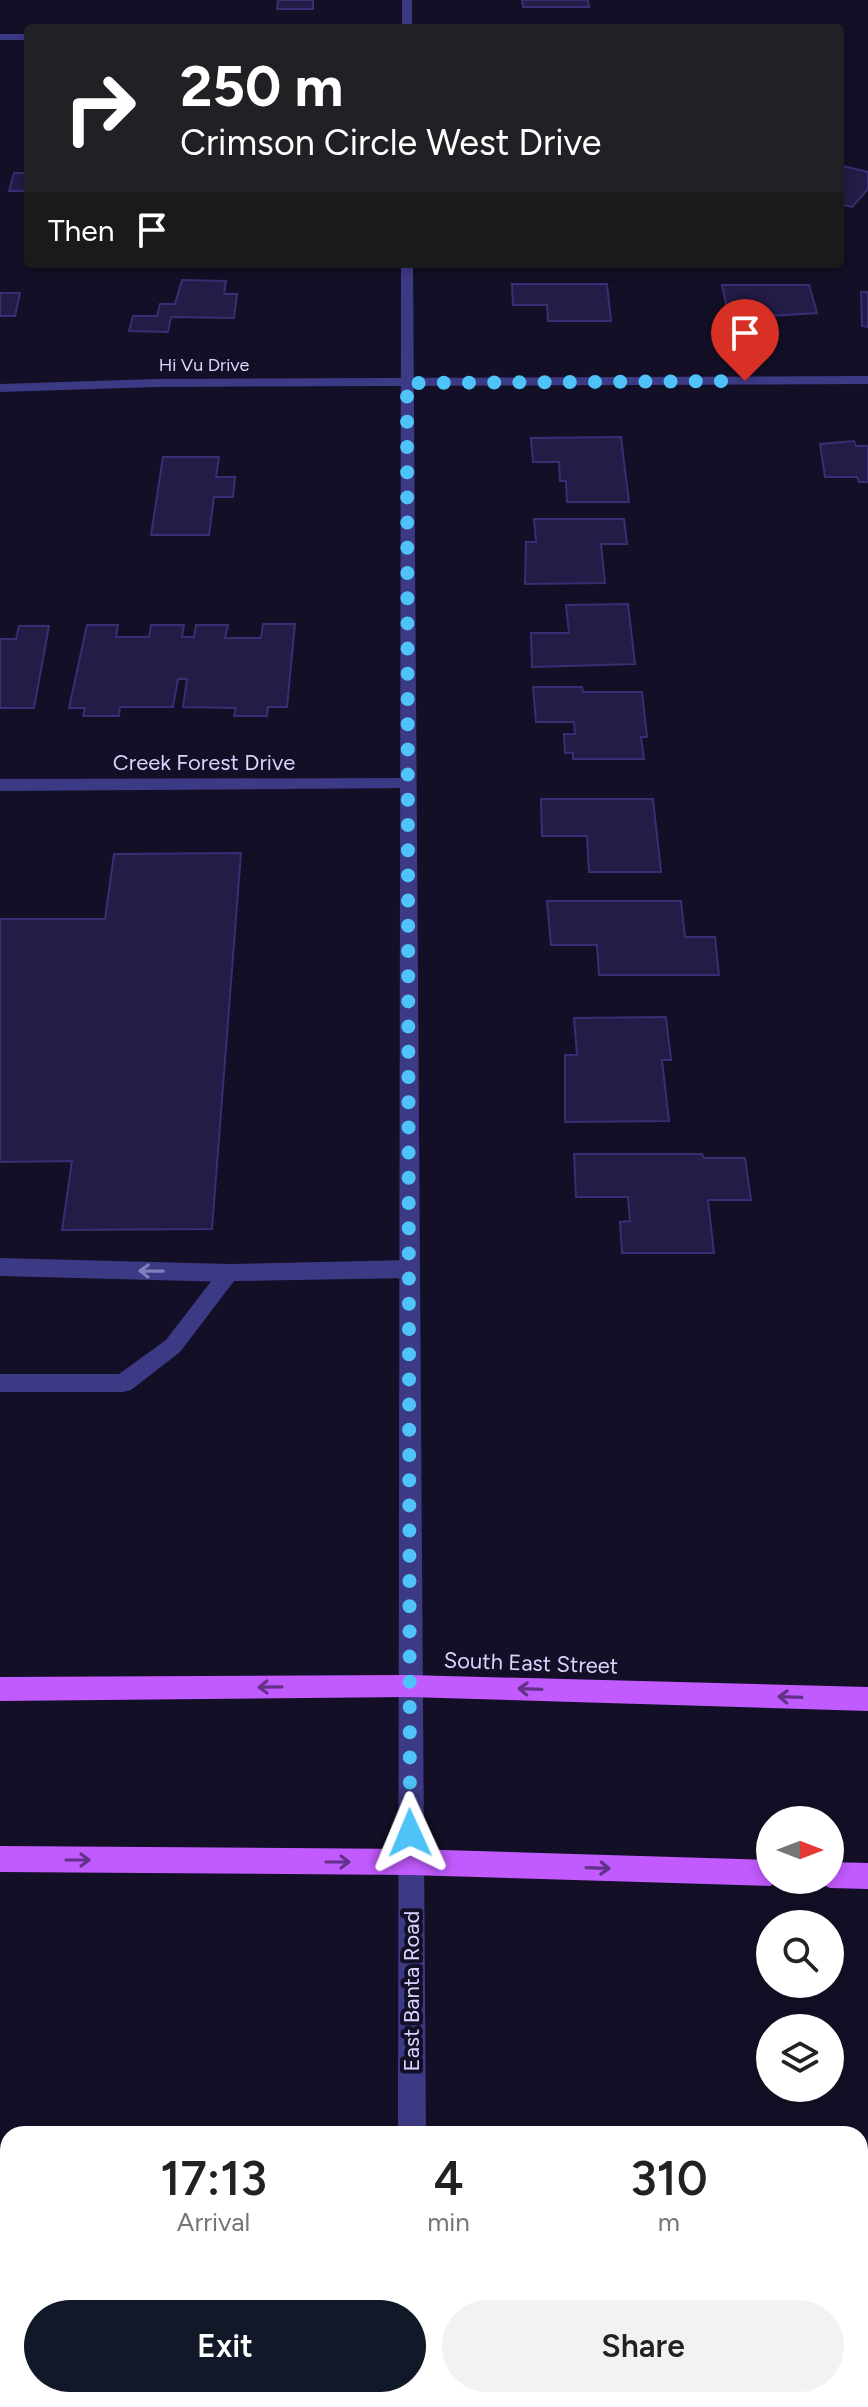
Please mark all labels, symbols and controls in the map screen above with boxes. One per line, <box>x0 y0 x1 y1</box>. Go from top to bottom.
text: 250 m <box>180 53 343 120</box>
icon: right <box>48 56 152 160</box>
text: Crimson Circle West Drive <box>180 121 601 164</box>
icon: arrive <box>130 208 174 252</box>
text: Then <box>48 212 114 249</box>
pin <box>711 299 779 381</box>
icon: arrive <box>723 311 767 355</box>
street label: Hi Vu Drive <box>159 354 249 376</box>
street label: Creek Forest Drive <box>113 749 295 776</box>
one-way arrow <box>138 1264 165 1279</box>
street label: South East Street <box>443 1646 619 1680</box>
one-way arrow <box>257 1679 284 1695</box>
one-way arrow <box>517 1682 544 1697</box>
one-way arrow <box>777 1689 804 1704</box>
position arrow <box>368 1791 452 1875</box>
north arrow <box>756 1806 844 1894</box>
map controls <box>756 1806 844 2102</box>
one-way arrow <box>64 1852 91 1867</box>
one-way arrow <box>324 1854 351 1870</box>
one-way arrow <box>584 1860 611 1875</box>
button: search <box>756 1910 844 1998</box>
street label: East Banta Road <box>398 1911 425 2071</box>
button: layers <box>756 2014 844 2102</box>
text: 17:13 <box>160 2149 267 2207</box>
text: 4 <box>433 2149 464 2207</box>
text: 310 <box>630 2149 708 2207</box>
text: Arrival <box>177 2206 250 2238</box>
text: min <box>427 2206 470 2238</box>
text: m <box>658 2206 680 2238</box>
button: Exit <box>24 2300 426 2392</box>
button: Share <box>442 2300 844 2392</box>

